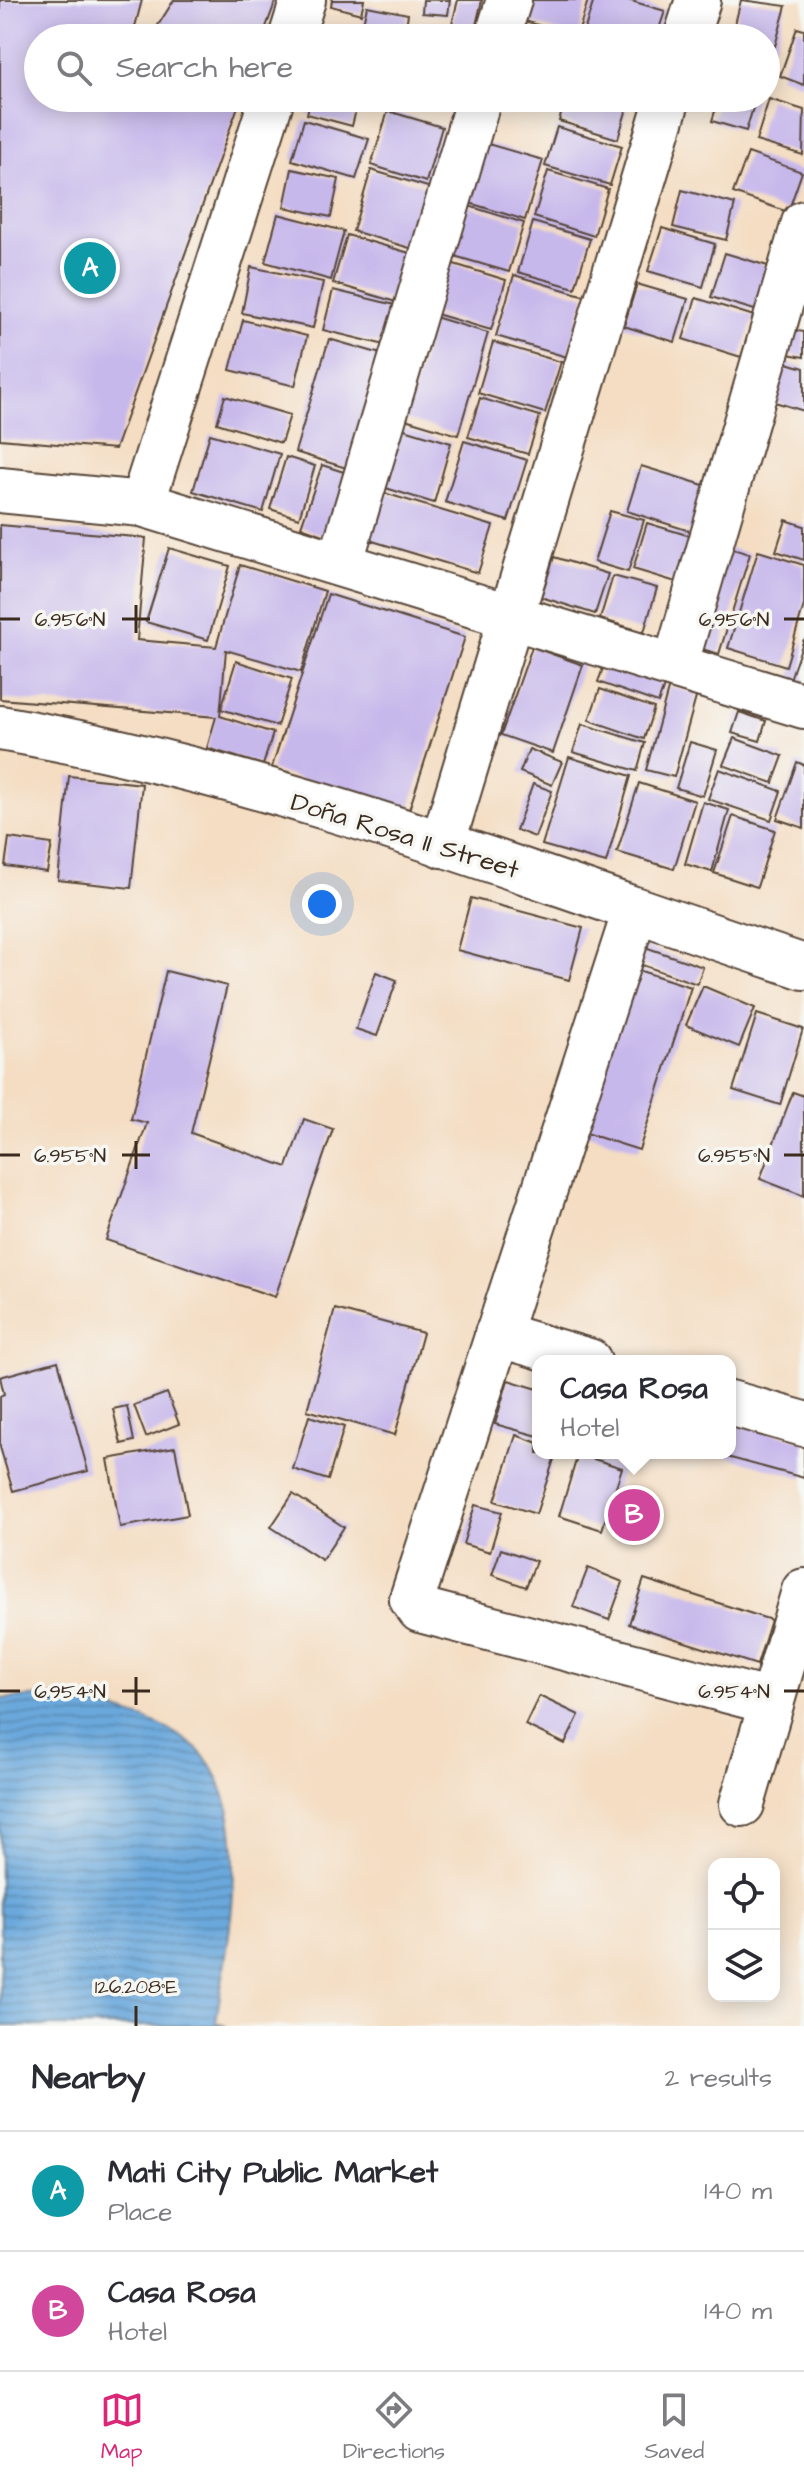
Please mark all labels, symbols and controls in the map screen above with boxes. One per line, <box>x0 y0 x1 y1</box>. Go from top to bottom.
search box <box>24 24 780 112</box>
icon: search <box>52 46 96 90</box>
text: Search here <box>116 47 293 89</box>
pin: A <box>64 238 116 298</box>
text: 6.956°N <box>35 606 105 634</box>
text: 6.956°N <box>699 606 769 634</box>
street label: Doña Rosa II Street <box>287 784 524 888</box>
your location <box>302 884 342 924</box>
text: 6.955°N <box>34 1142 106 1170</box>
text: 6.955°N <box>698 1142 770 1170</box>
popup <box>532 1355 736 1459</box>
text: Casa Rosa <box>560 1368 708 1410</box>
text: Hotel <box>560 1410 619 1446</box>
pin: B <box>608 1485 660 1545</box>
text: 6.954°N <box>34 1678 106 1706</box>
text: 6.954°N <box>698 1678 770 1706</box>
map controls <box>708 1858 780 2002</box>
button: locate <box>708 1858 780 1930</box>
button: layers <box>708 1930 780 2002</box>
text: 126.208°E <box>95 1973 177 2001</box>
text: Nearby <box>32 2054 146 2102</box>
text: 2 results <box>664 2060 772 2096</box>
text: Mati City Public Market <box>108 2152 438 2194</box>
text: A <box>50 2173 66 2209</box>
text: 140 m <box>704 2173 772 2209</box>
text: Place <box>108 2194 172 2230</box>
text: Casa Rosa <box>108 2272 255 2314</box>
text: B <box>49 2293 67 2329</box>
text: 140 m <box>704 2293 772 2329</box>
text: Hotel <box>108 2314 167 2350</box>
tab: Map <box>100 2388 144 2467</box>
tab: Directions <box>343 2388 445 2467</box>
tab: Saved <box>644 2388 704 2467</box>

